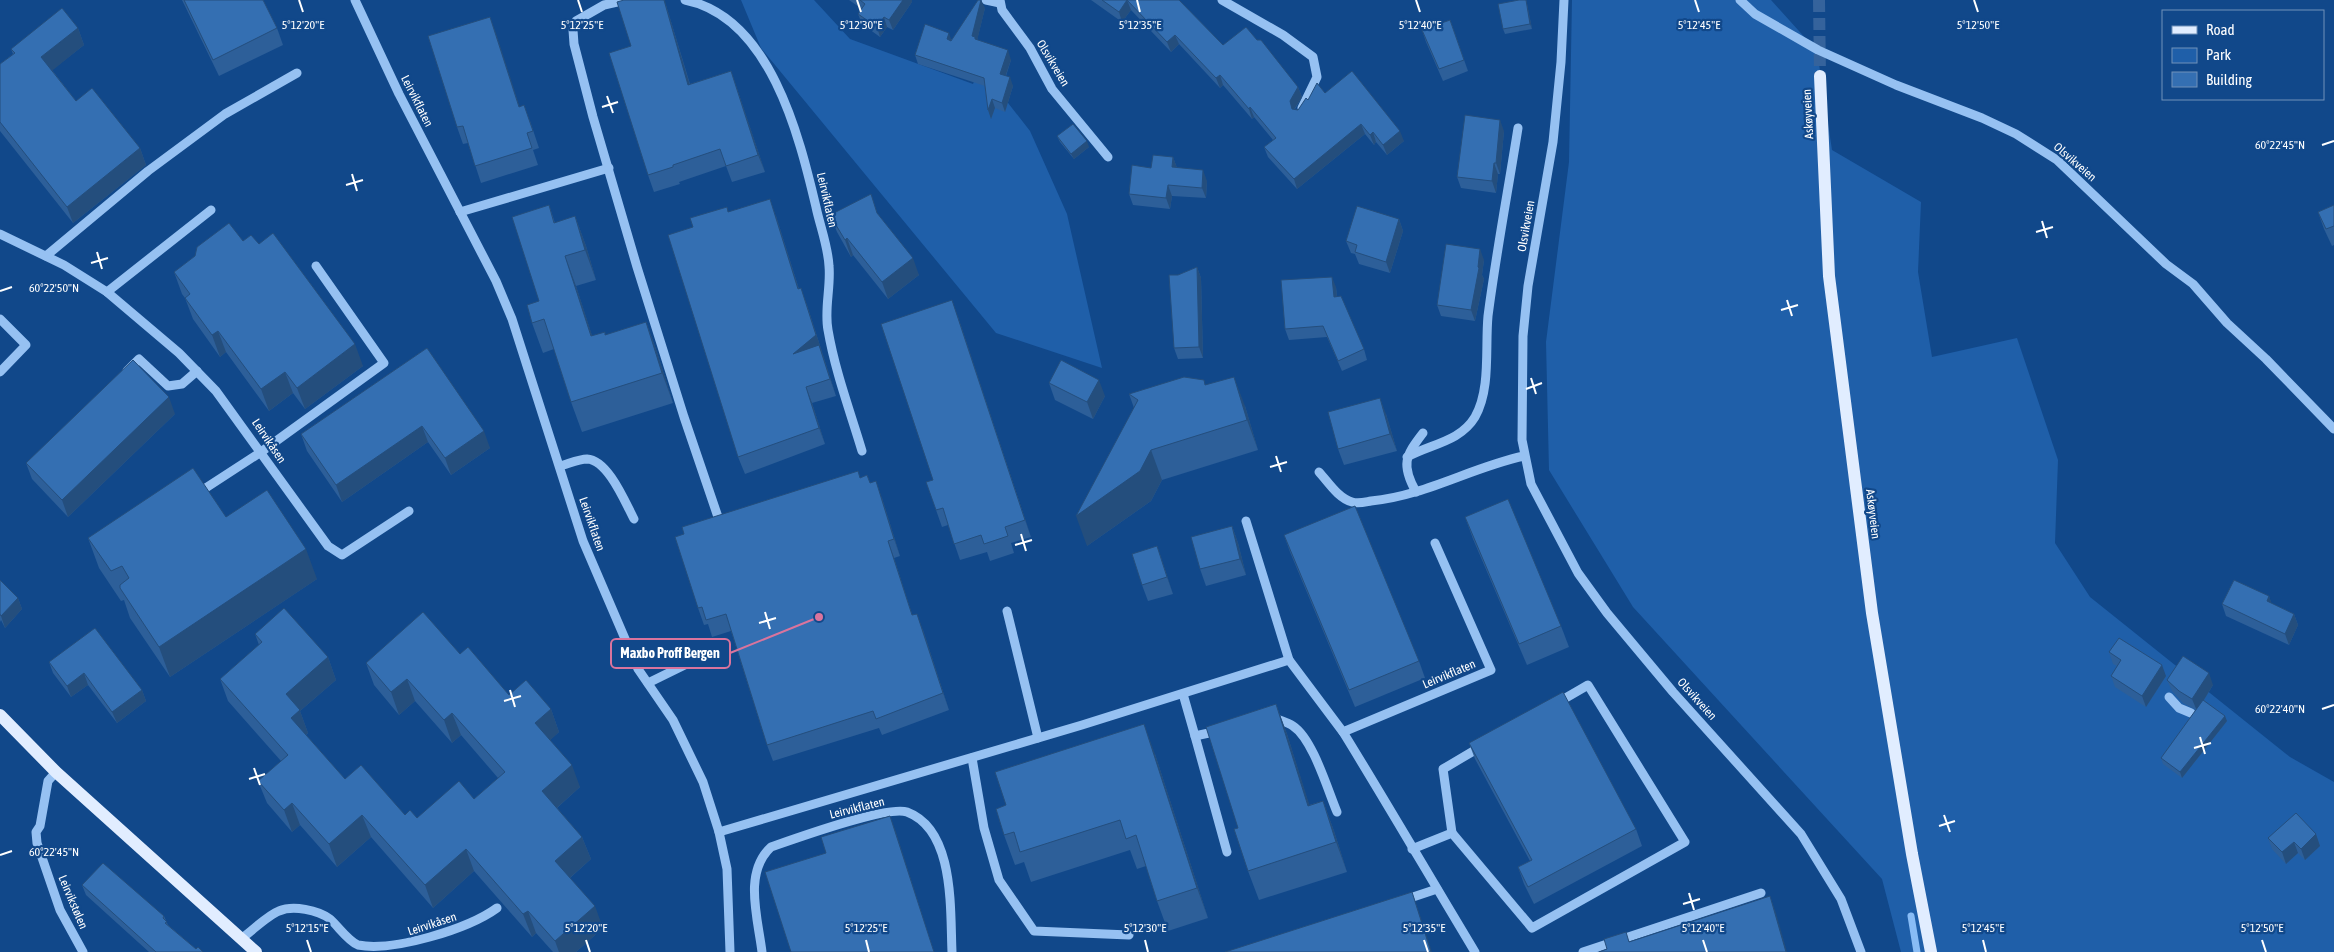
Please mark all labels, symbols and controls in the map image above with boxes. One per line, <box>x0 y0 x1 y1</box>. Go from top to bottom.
legend <box>2162 10 2324 100</box>
text: 5°12'20"E <box>282 18 324 32</box>
text: 5°12'25"E <box>561 18 603 32</box>
text: 5°12'30"E <box>840 18 882 32</box>
text: 5°12'35"E <box>1119 18 1161 32</box>
text: 5°12'40"E <box>1399 18 1441 32</box>
text: 5°12'45"E <box>1678 18 1720 32</box>
text: 5°12'50"E <box>1957 18 1999 32</box>
text: Road <box>2206 21 2235 38</box>
street label: Olsvikveien <box>1034 37 1072 89</box>
text: Park <box>2206 46 2231 63</box>
text: Building <box>2206 71 2252 88</box>
street label: Leirvikflaten <box>398 73 436 129</box>
street label: Askøyveien <box>1800 89 1816 139</box>
text: 60°22'45"N <box>2255 138 2305 152</box>
street label: Olsvikveien <box>2051 140 2099 184</box>
street label: Leirvikflaten <box>814 171 840 229</box>
street label: Olsvikveien <box>1515 199 1537 253</box>
text: 60°22'50"N <box>29 281 79 295</box>
street label: Leirvikåsen <box>249 416 289 466</box>
street label: Askøyveien <box>1863 488 1883 540</box>
street label: Leirvikflaten <box>576 495 608 553</box>
callout: Maxbo Proff Bergen <box>611 639 730 668</box>
text: Maxbo Proff Bergen <box>620 645 720 661</box>
street label: Leirvikflaten <box>1420 657 1478 691</box>
street label: Olsvikveien <box>1674 675 1720 723</box>
text: 60°22'40"N <box>2255 702 2305 716</box>
street label: Leirvikflaten <box>828 794 886 822</box>
text: 60°22'45"N <box>29 845 79 859</box>
street label: Leirvikstølen <box>55 873 91 931</box>
street label: Leirvikåsen <box>406 910 458 938</box>
text: 5°12'15"E <box>286 921 328 935</box>
text: 5°12'20"E <box>565 921 607 935</box>
text: 5°12'25"E <box>845 921 887 935</box>
text: 5°12'30"E <box>1124 921 1166 935</box>
text: 5°12'35"E <box>1403 921 1445 935</box>
text: 5°12'40"E <box>1682 921 1724 935</box>
text: 5°12'45"E <box>1962 921 2004 935</box>
text: 5°12'50"E <box>2241 921 2283 935</box>

